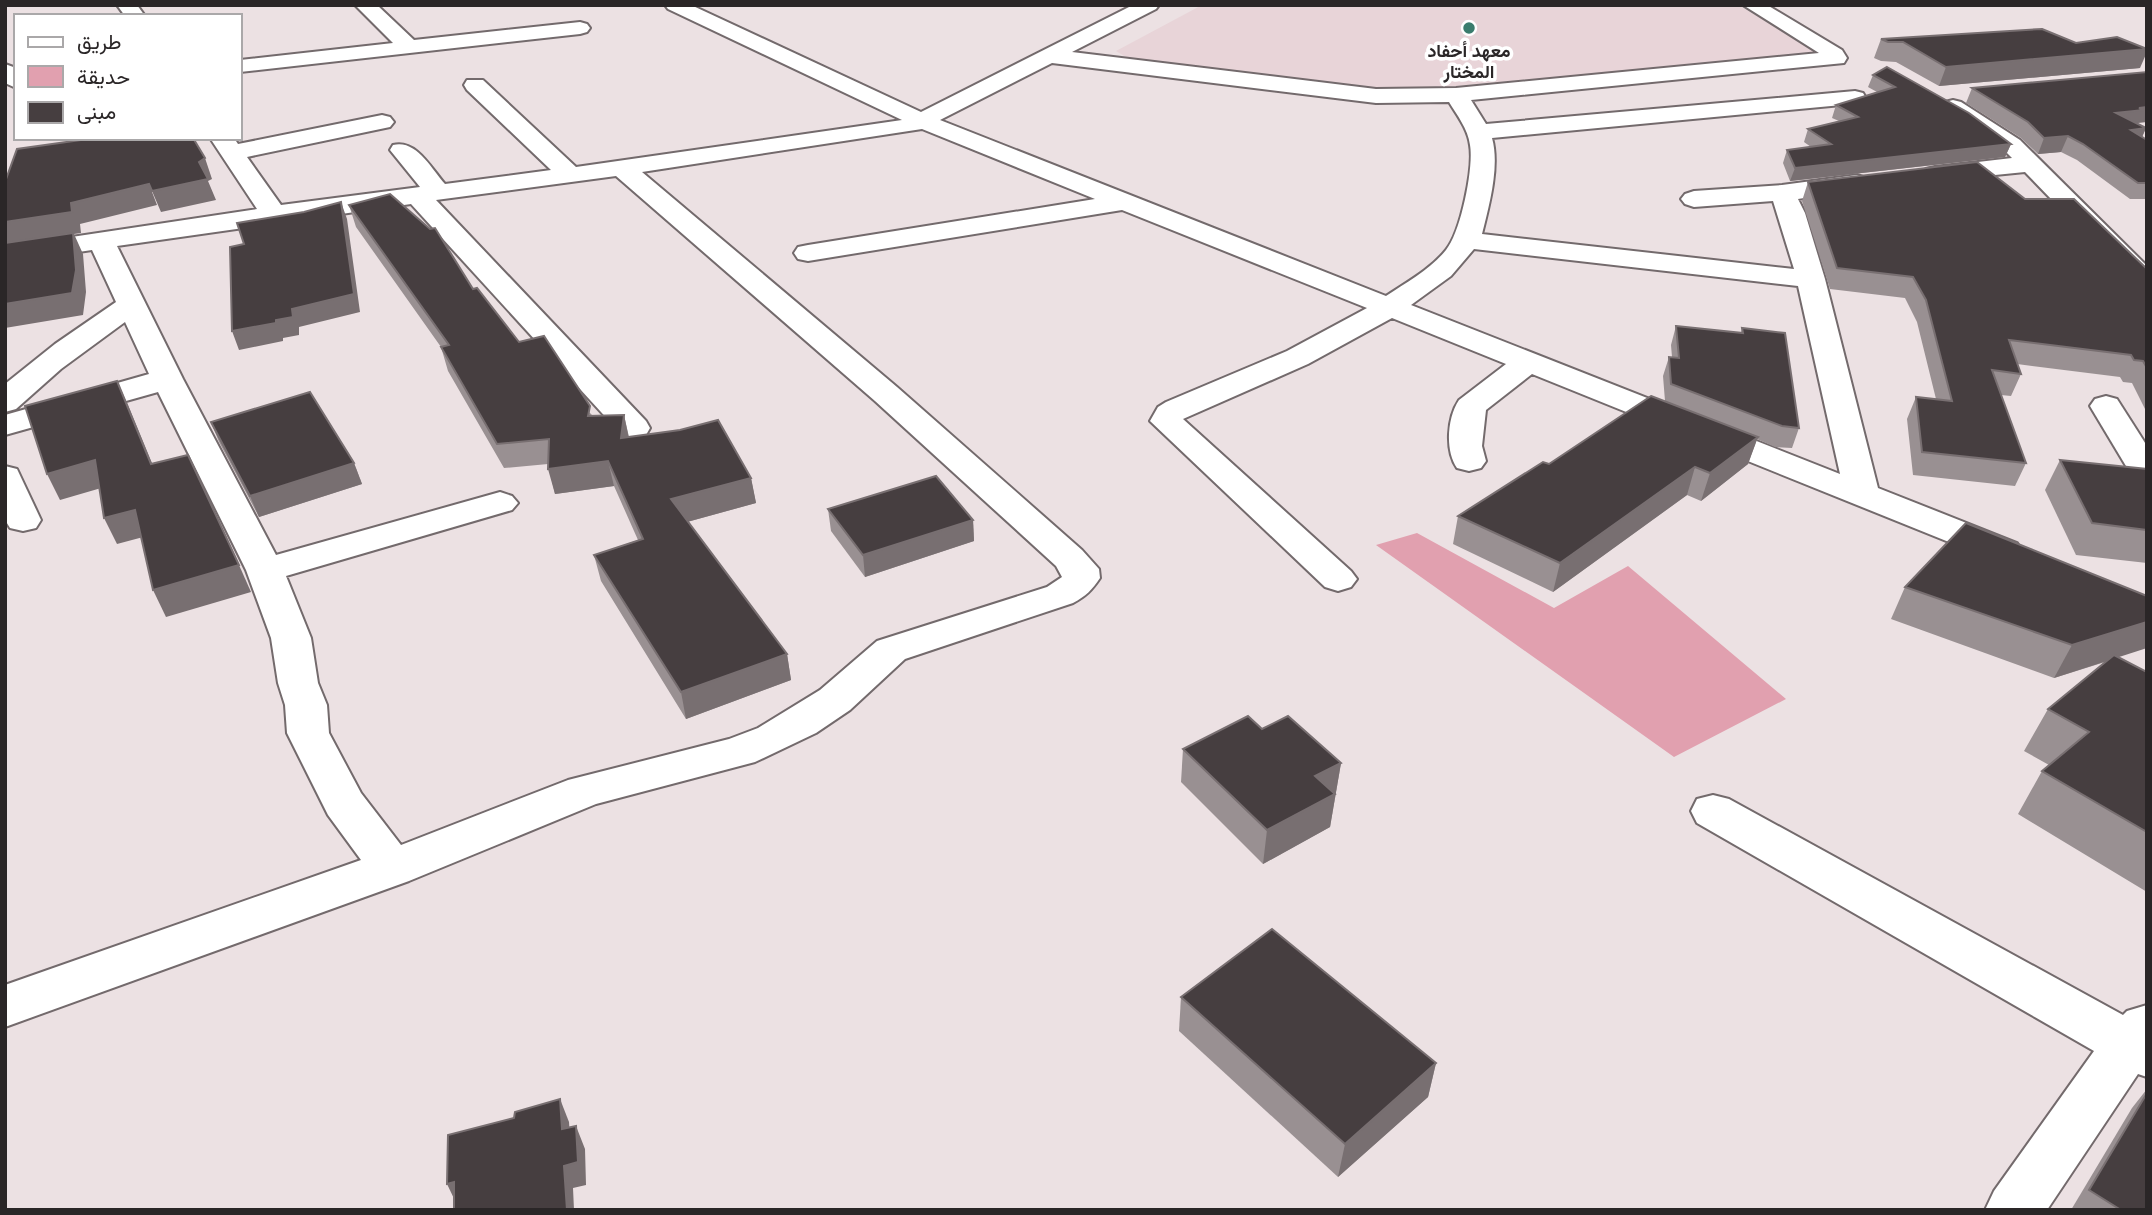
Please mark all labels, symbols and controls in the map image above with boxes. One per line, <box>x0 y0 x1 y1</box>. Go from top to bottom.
legend <box>14 14 242 140</box>
marker: معهد أحفاد المختار <box>1461 20 1477 36</box>
text: طريق <box>77 27 122 55</box>
place label: معهد أحفاد المختار <box>1427 38 1511 83</box>
text: حديقة <box>77 62 130 90</box>
text: مبنى <box>77 97 116 125</box>

